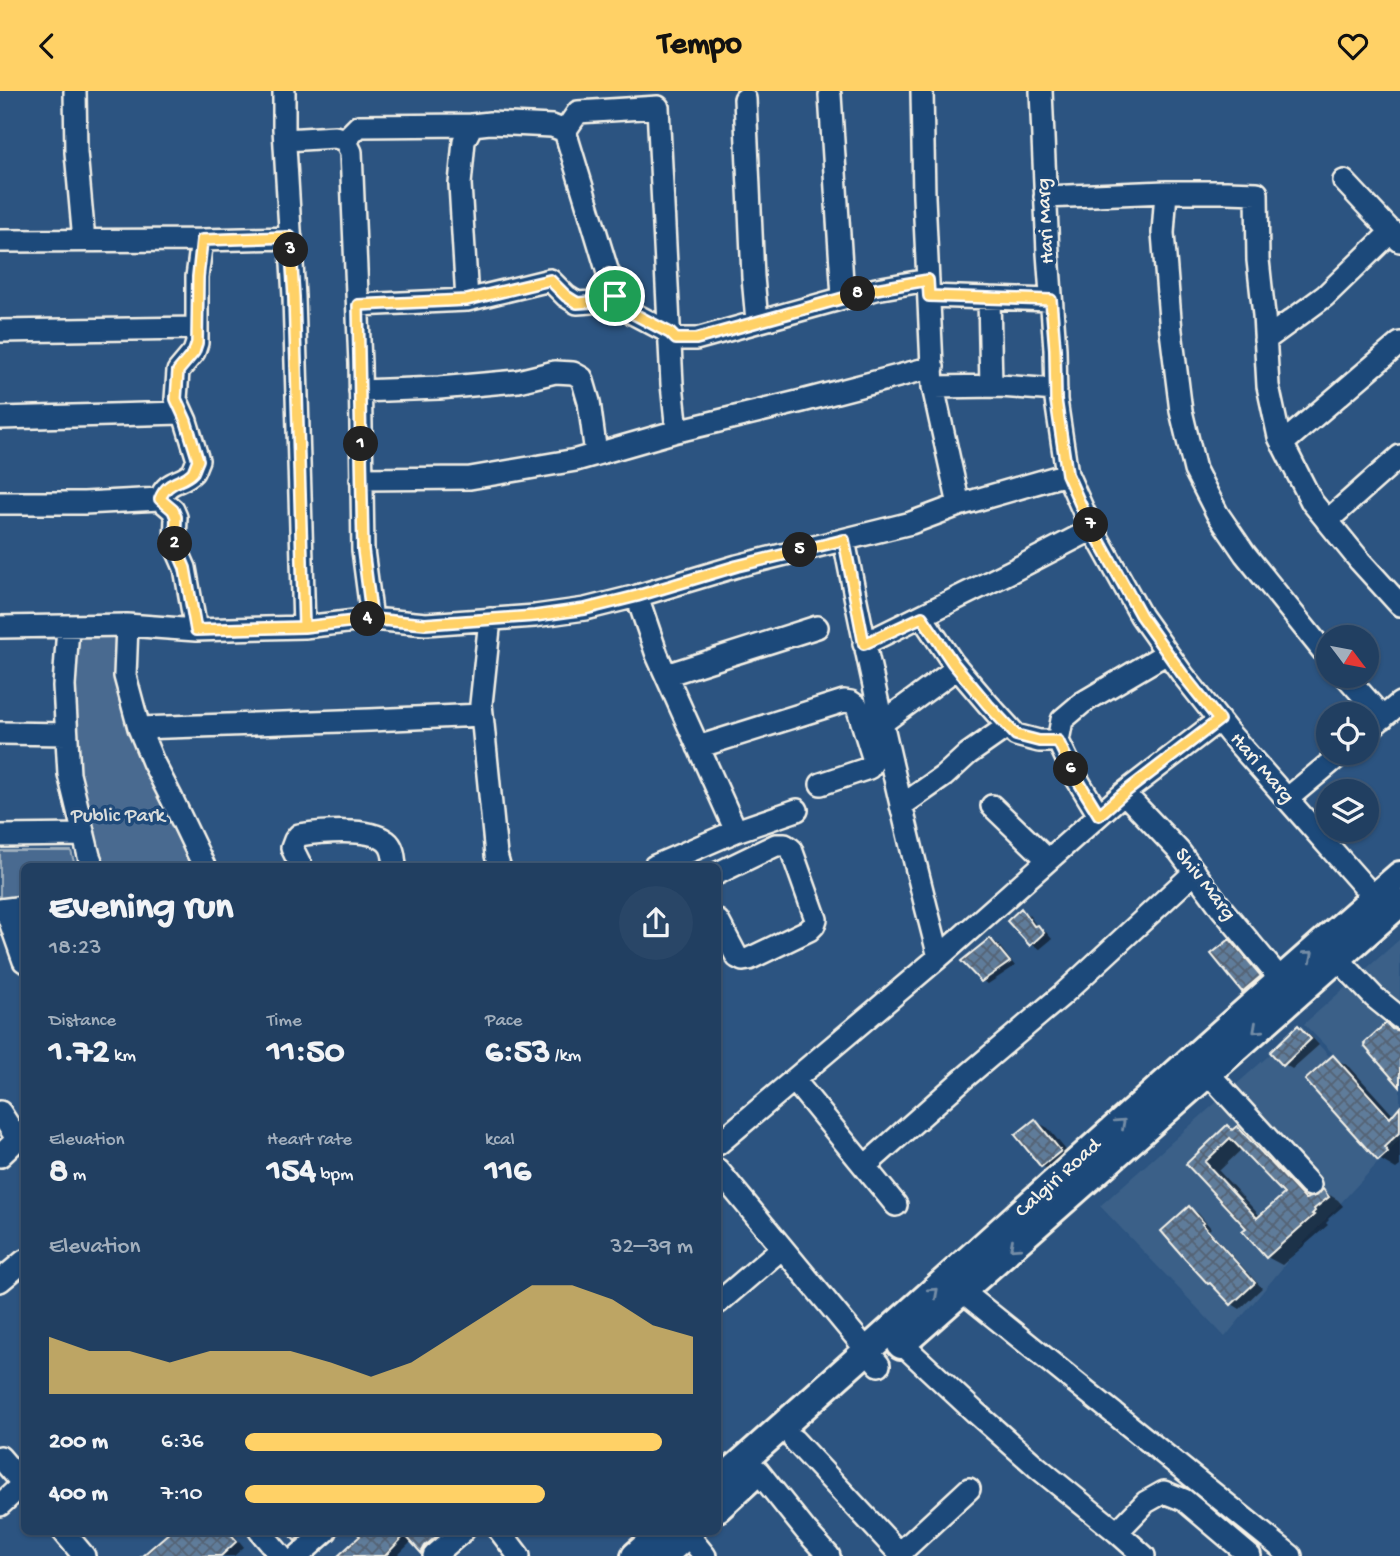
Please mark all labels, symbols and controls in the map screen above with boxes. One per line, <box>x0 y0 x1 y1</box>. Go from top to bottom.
icon: back <box>28 27 66 65</box>
text: Tempo <box>658 27 742 65</box>
icon: heart <box>1334 27 1372 65</box>
street label: Hari Marg <box>1032 177 1062 265</box>
pin: 3 <box>274 233 308 267</box>
text: 3 <box>286 238 295 261</box>
pin <box>585 266 645 326</box>
icon: arrive <box>596 277 634 315</box>
pin: 8 <box>840 277 876 311</box>
text: 8 <box>852 282 863 305</box>
pin: 1 <box>344 427 378 461</box>
text: 1 <box>357 432 364 455</box>
pin: 7 <box>1074 507 1108 543</box>
text: 7 <box>1086 513 1095 536</box>
pin: 2 <box>158 526 192 561</box>
text: 2 <box>170 532 179 555</box>
pin: 5 <box>782 533 818 567</box>
text: 5 <box>795 538 805 561</box>
pin: 4 <box>350 601 386 637</box>
text: 4 <box>363 607 372 630</box>
north arrow <box>1316 625 1379 688</box>
map controls <box>1316 625 1379 842</box>
button: locate <box>1316 702 1379 765</box>
street label: Hari Marg <box>1223 728 1299 810</box>
pin: 6 <box>1054 751 1088 787</box>
text: 6 <box>1066 757 1075 780</box>
button: layers <box>1316 779 1379 842</box>
park label: Public Park <box>70 805 168 830</box>
street label: Shiv Marg <box>1168 844 1240 926</box>
button: share <box>619 886 693 960</box>
text: Evening run <box>49 887 233 931</box>
text: 18:23 <box>49 935 101 962</box>
one-way arrow <box>1301 951 1314 963</box>
text: Distance <box>49 1010 116 1033</box>
text: Time <box>267 1010 302 1033</box>
text: Pace <box>485 1010 522 1033</box>
one-way arrow <box>1252 1021 1265 1034</box>
text: 1.72 <box>49 1033 109 1074</box>
text: 11:50 <box>267 1033 345 1074</box>
text: 6:53 <box>485 1033 550 1074</box>
text: km <box>109 1045 136 1068</box>
text: /km <box>550 1045 581 1068</box>
one-way arrow <box>1113 1119 1126 1131</box>
text: Elevation <box>49 1129 125 1152</box>
text: Heart rate <box>267 1129 352 1152</box>
text: kcal <box>485 1129 515 1152</box>
street label: Calgiri Road <box>1011 1133 1108 1224</box>
text: 8 <box>49 1152 68 1193</box>
text: 154 <box>267 1152 316 1193</box>
text: 116 <box>485 1152 531 1193</box>
text: m <box>68 1164 86 1187</box>
text: bpm <box>316 1164 353 1187</box>
text: Elevation <box>49 1234 140 1261</box>
text: 32–39 m <box>610 1234 693 1261</box>
one-way arrow <box>1009 1237 1022 1250</box>
one-way arrow <box>925 1287 938 1300</box>
text: 200 m <box>49 1429 108 1456</box>
text: 6:36 <box>161 1429 203 1456</box>
text: 400 m <box>49 1481 108 1508</box>
text: 7:10 <box>161 1481 203 1508</box>

